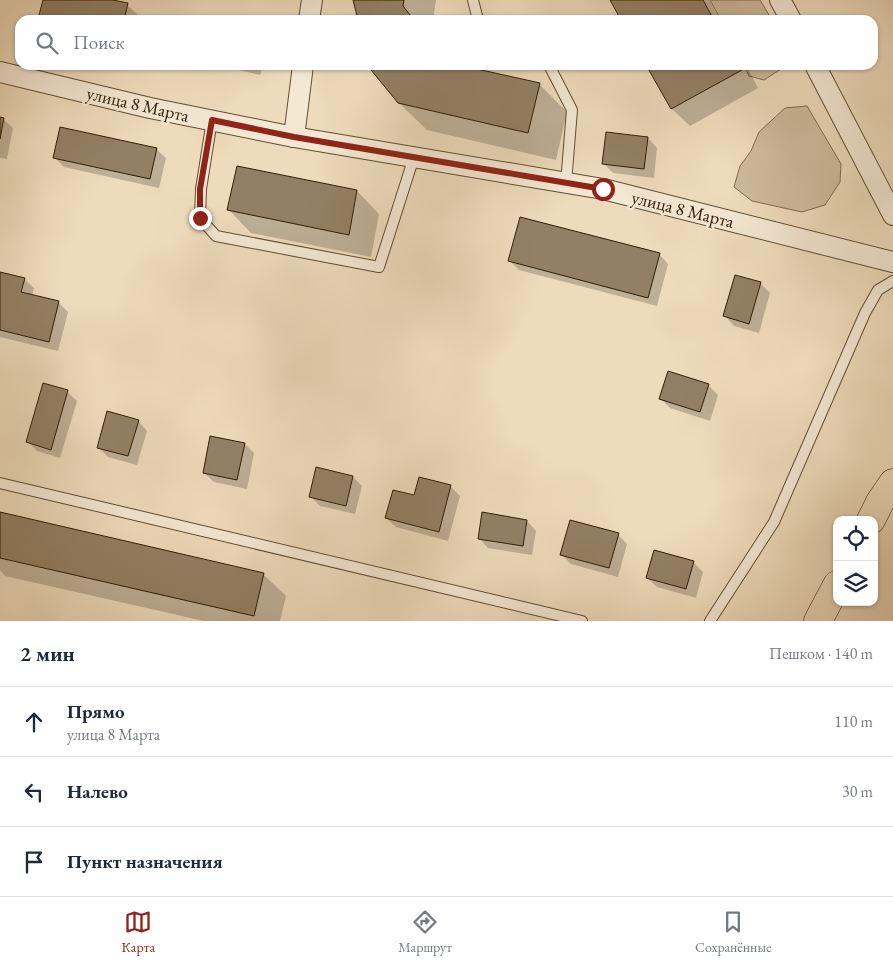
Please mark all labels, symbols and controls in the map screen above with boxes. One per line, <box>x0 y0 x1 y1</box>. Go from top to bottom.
search box <box>15 15 878 70</box>
icon: search <box>33 29 61 57</box>
text: Поиск <box>73 30 125 55</box>
street label: улица 8 Марта <box>84 81 192 127</box>
route start <box>592 178 615 201</box>
street label: улица 8 Марта <box>629 185 737 233</box>
route end <box>189 207 212 230</box>
map controls <box>833 516 878 606</box>
button: locate <box>833 516 878 561</box>
button: layers <box>833 561 878 606</box>
text: 2 мин <box>20 640 75 667</box>
text: Пешком · 140 m <box>769 643 873 664</box>
text: Прямо <box>67 699 125 724</box>
icon: ahead <box>20 708 48 736</box>
text: 110 m <box>834 711 873 732</box>
text: улица 8 Марта <box>67 724 160 745</box>
icon: left <box>20 778 48 806</box>
text: Налево <box>67 779 128 804</box>
text: 30 m <box>842 781 873 802</box>
icon: arrive <box>20 848 48 876</box>
text: Пункт назначения <box>67 849 223 874</box>
tab: Карта <box>122 908 155 956</box>
tab: Маршрут <box>398 908 452 956</box>
tab: Сохранённые <box>695 908 771 956</box>

